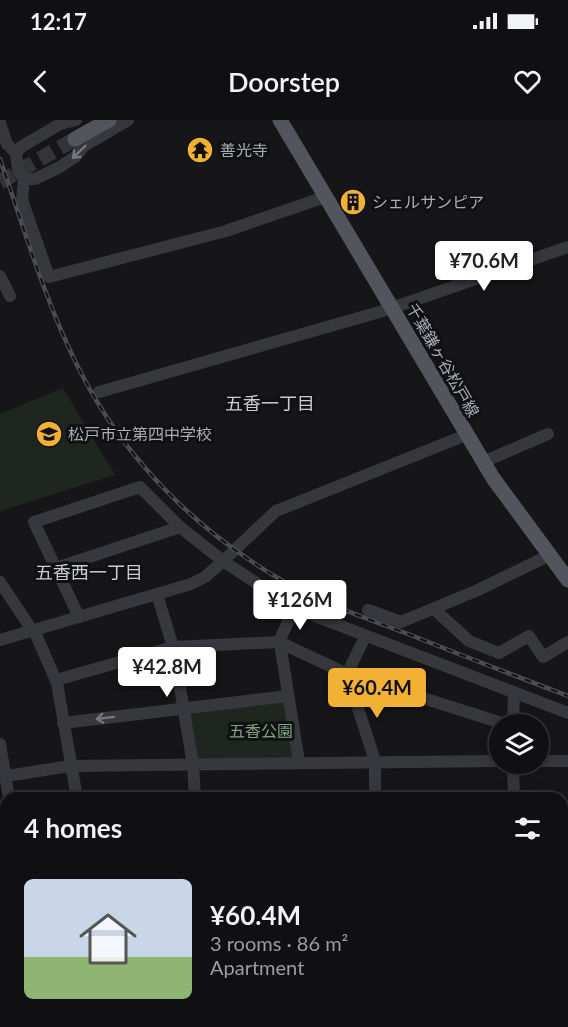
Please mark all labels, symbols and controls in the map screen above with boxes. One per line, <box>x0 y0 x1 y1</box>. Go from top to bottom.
text: 12:17 <box>30 8 87 35</box>
icon: back <box>24 65 57 98</box>
text: Doorstep <box>228 65 340 98</box>
icon: heart <box>511 65 544 98</box>
temple icon: 善光寺 <box>185 135 215 165</box>
place label: 善光寺 <box>220 140 268 159</box>
one-way arrow <box>72 145 87 159</box>
building icon: シェルサンピア <box>338 187 368 217</box>
place label: シェルサンピア <box>372 192 484 211</box>
pin: ¥70.6M <box>435 241 533 292</box>
text: ¥70.6M <box>449 248 519 272</box>
street label: 千葉鎌ヶ谷松戸線 <box>403 300 484 420</box>
district label: 五香一丁目 <box>225 392 315 414</box>
school or university icon: 松戸市立第四中学校 <box>34 419 64 449</box>
place label: 松戸市立第四中学校 <box>68 424 212 443</box>
district label: 五香西一丁目 <box>35 561 143 583</box>
pin: ¥126M <box>258 580 342 631</box>
text: ¥126M <box>267 587 333 611</box>
pin: ¥42.8M <box>118 647 216 698</box>
text: ¥42.8M <box>132 654 202 678</box>
pin: ¥60.4M <box>328 668 426 719</box>
text: ¥60.4M <box>342 675 412 699</box>
one-way arrow <box>96 713 116 724</box>
map controls <box>489 714 549 774</box>
button: layers <box>489 714 549 774</box>
park label: 五香公園 <box>229 721 293 740</box>
text: 4 homes <box>24 812 122 844</box>
icon: filters <box>511 812 544 845</box>
text: ¥60.4M <box>210 899 301 931</box>
icon: home <box>72 903 144 975</box>
text: 3 rooms · 86 m² <box>210 931 348 955</box>
text: Apartment <box>210 955 304 979</box>

